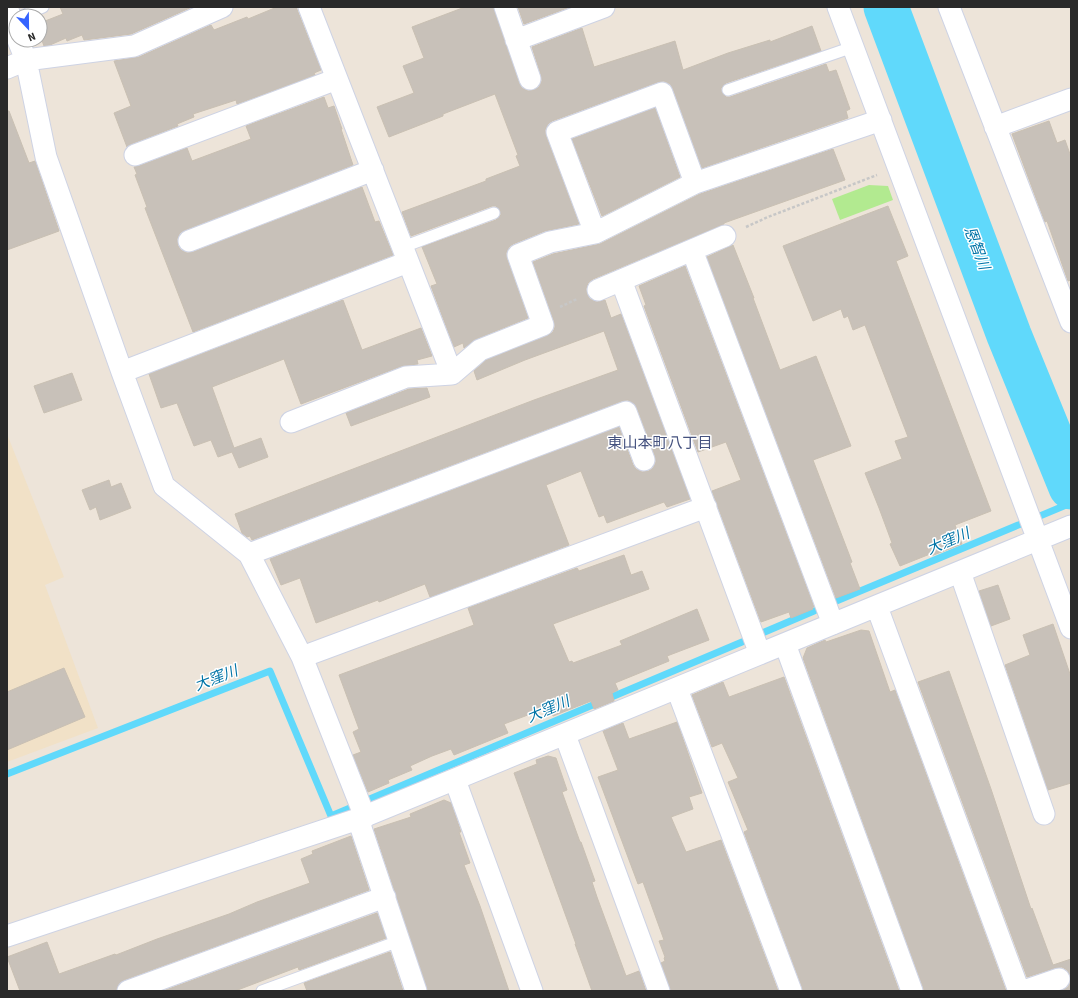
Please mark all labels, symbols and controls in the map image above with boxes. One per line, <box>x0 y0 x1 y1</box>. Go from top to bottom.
north arrow <box>8 8 48 48</box>
text: N <box>25 28 38 45</box>
water label: 恩智川 <box>959 223 995 275</box>
district label: 東山本町八丁目 <box>607 433 713 454</box>
water label: 大窪川 <box>923 522 975 560</box>
water label: 大窪川 <box>191 660 243 696</box>
water label: 大窪川 <box>523 690 575 728</box>

